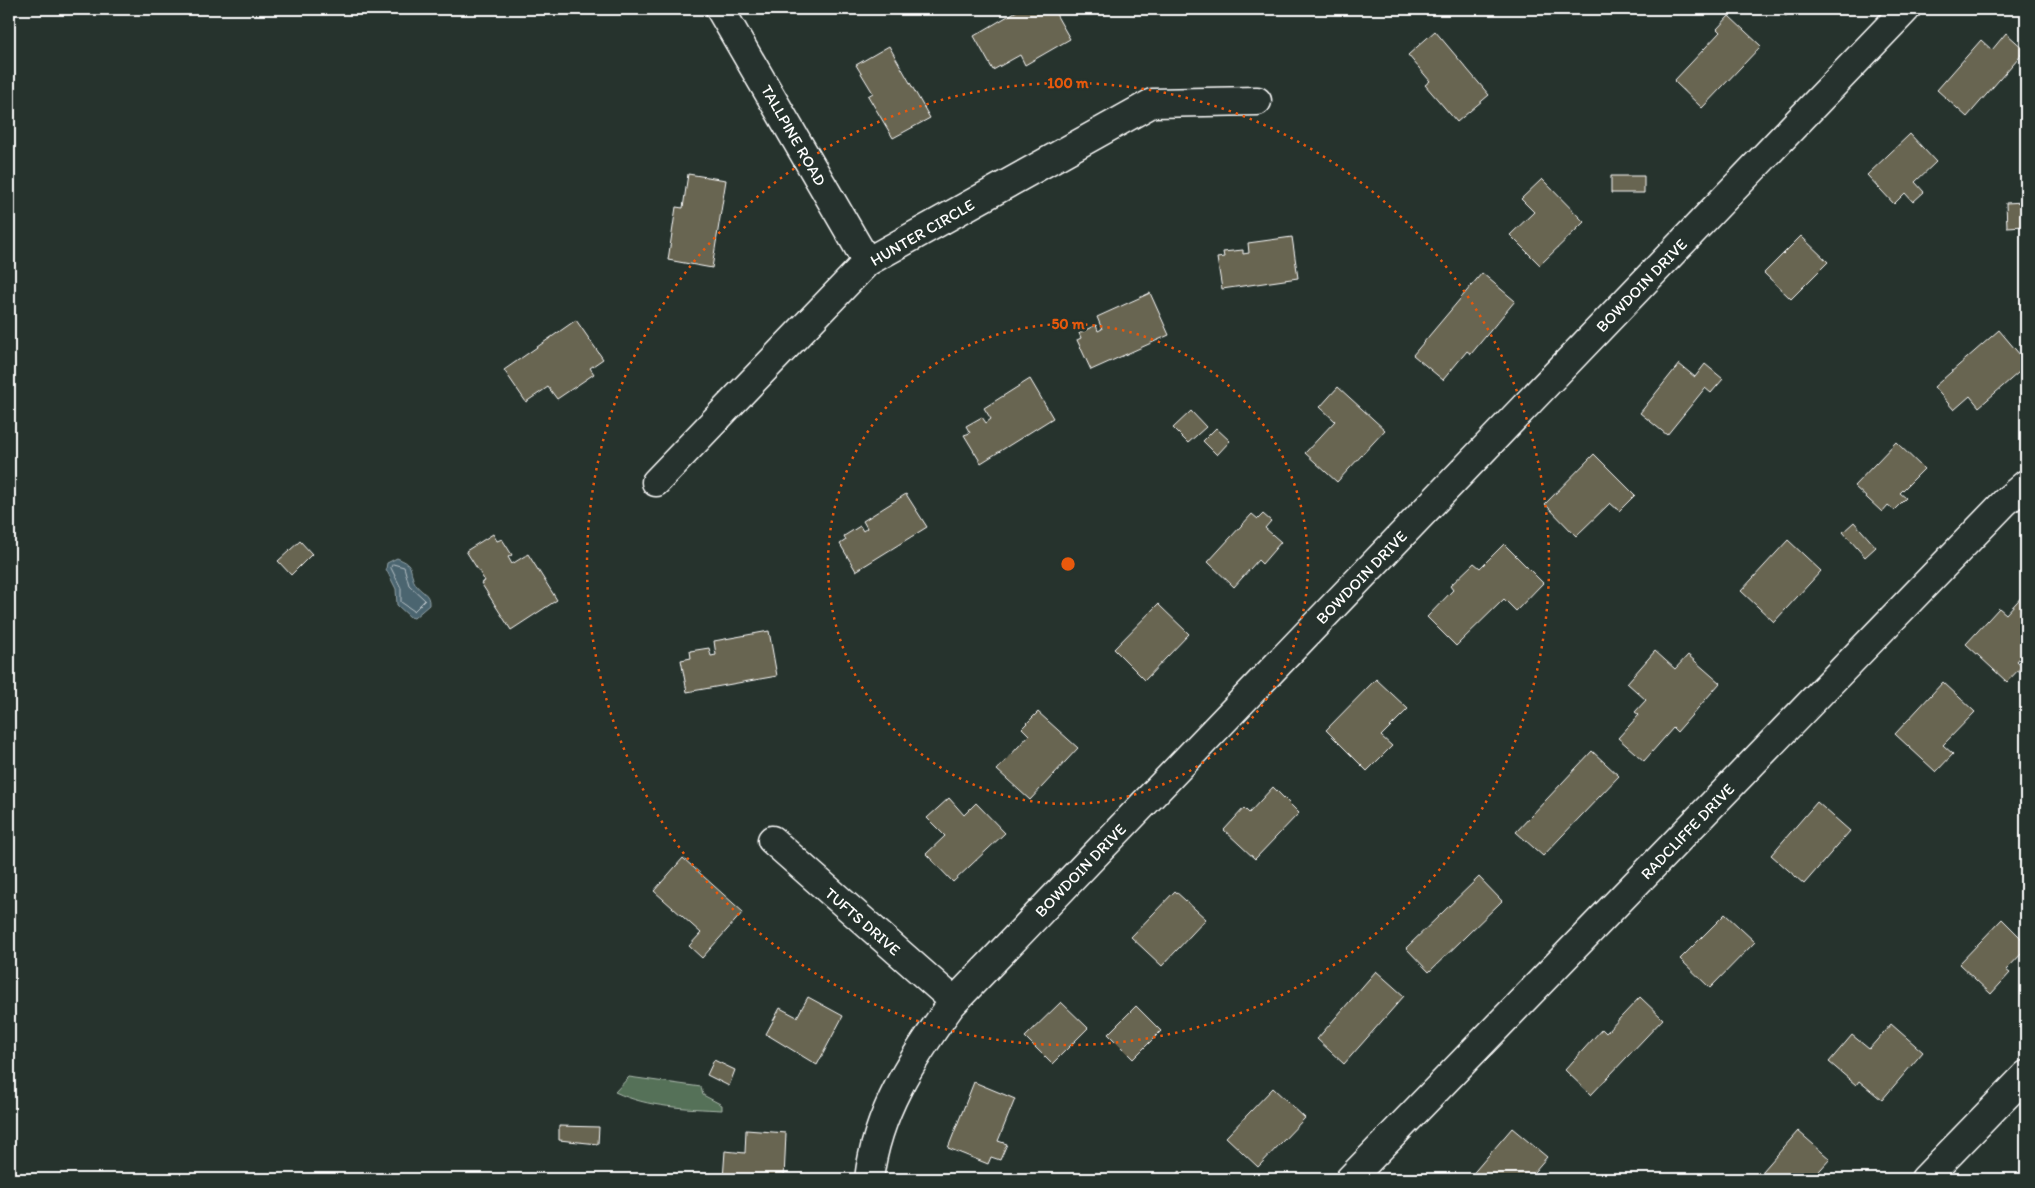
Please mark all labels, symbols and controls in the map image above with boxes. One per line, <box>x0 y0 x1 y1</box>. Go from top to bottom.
text: 100 m <box>1047 74 1089 92</box>
street label: TALLPINE ROAD <box>757 81 830 189</box>
street label: HUNTER CIRCLE <box>867 195 978 270</box>
street label: BOWDOIN DRIVE <box>1592 235 1691 336</box>
text: 50 m <box>1051 315 1085 333</box>
street label: BOWDOIN DRIVE <box>1312 527 1411 628</box>
centre of rings <box>1059 555 1077 573</box>
street label: RADCLIFFE DRIVE <box>1637 779 1738 883</box>
street label: BOWDOIN DRIVE <box>1031 820 1130 921</box>
street label: TUFTS DRIVE <box>821 883 904 959</box>

